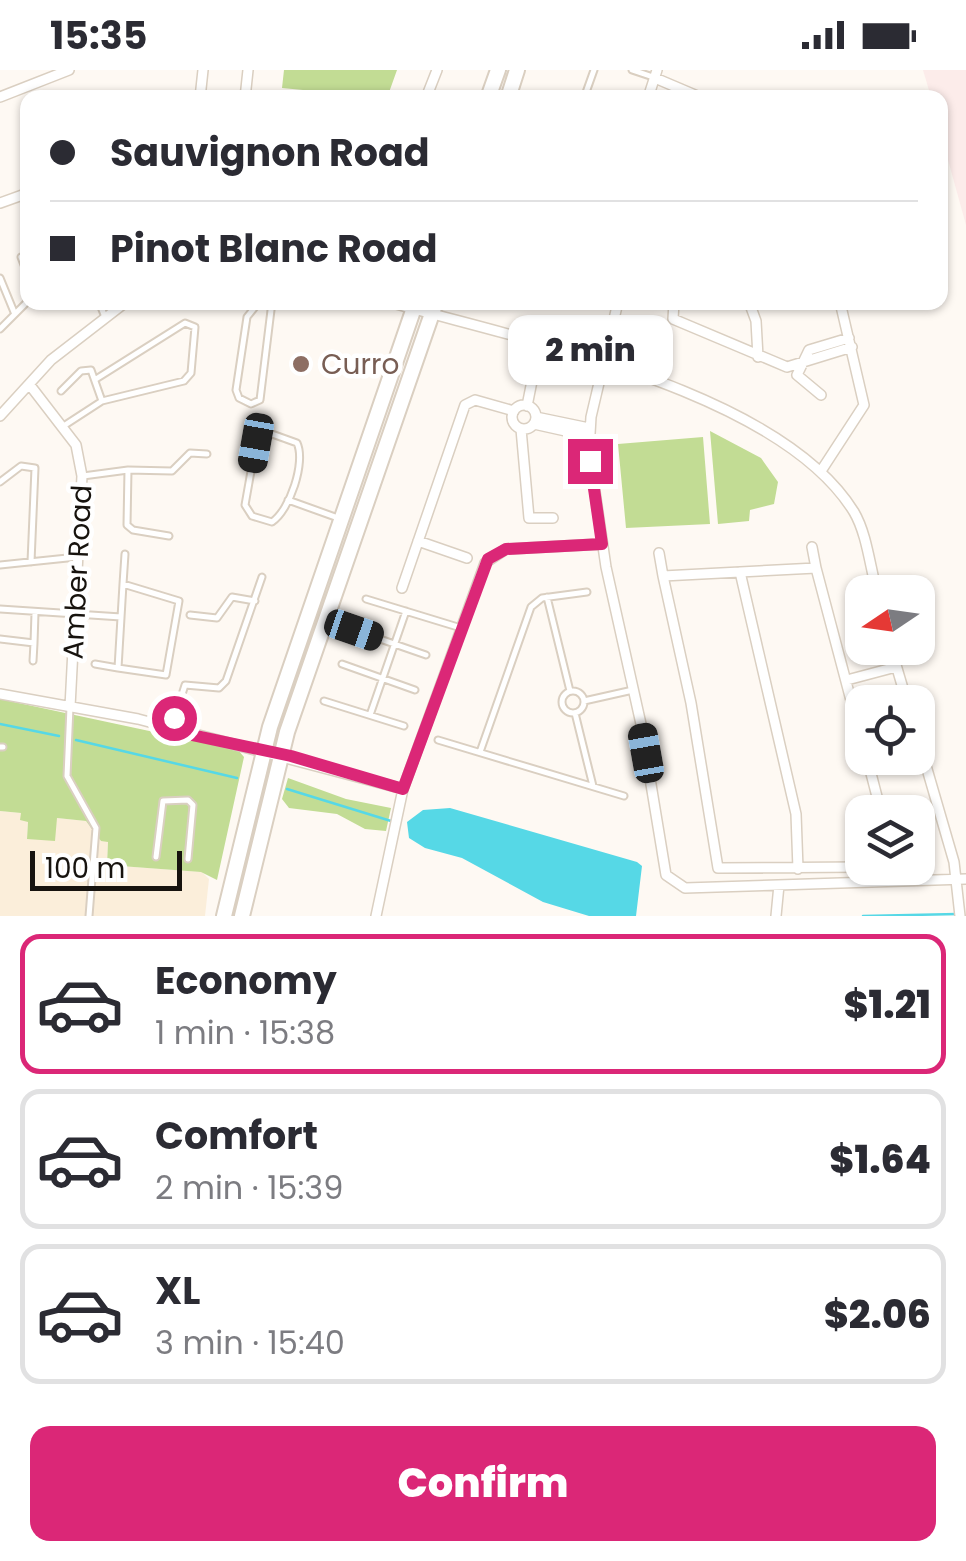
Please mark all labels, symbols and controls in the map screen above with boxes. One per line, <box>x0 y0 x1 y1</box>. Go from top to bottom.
text: 15:35 <box>50 9 147 62</box>
text: Sauvignon Road <box>110 126 430 179</box>
text: Pinot Blanc Road <box>110 222 438 275</box>
callout: 2 min <box>508 316 672 386</box>
text: 2 min <box>545 327 636 372</box>
place label: Curro <box>321 345 399 384</box>
marker: Curro <box>290 353 312 375</box>
car <box>236 411 276 475</box>
route end <box>568 439 613 484</box>
street label: Amber Road <box>53 484 102 660</box>
north arrow <box>845 575 935 665</box>
map controls <box>845 575 935 885</box>
car <box>321 606 387 654</box>
button: locate <box>845 685 935 775</box>
route start <box>152 696 197 741</box>
car <box>626 721 666 785</box>
button: layers <box>845 795 935 885</box>
scale bar <box>30 846 182 890</box>
text: 100 m <box>45 849 125 888</box>
text: Economy <box>155 954 337 1007</box>
icon: car <box>35 959 125 1049</box>
text: $1.21 <box>843 978 931 1031</box>
text: 1 min · 15:38 <box>155 1010 335 1055</box>
text: Comfort <box>155 1109 318 1162</box>
icon: car <box>35 1114 125 1204</box>
text: $1.64 <box>829 1133 931 1186</box>
text: 2 min · 15:39 <box>155 1165 343 1210</box>
text: XL <box>155 1264 200 1317</box>
icon: car <box>35 1269 125 1359</box>
text: $2.06 <box>824 1288 931 1341</box>
text: 3 min · 15:40 <box>155 1320 345 1365</box>
button: Confirm <box>30 1426 936 1541</box>

